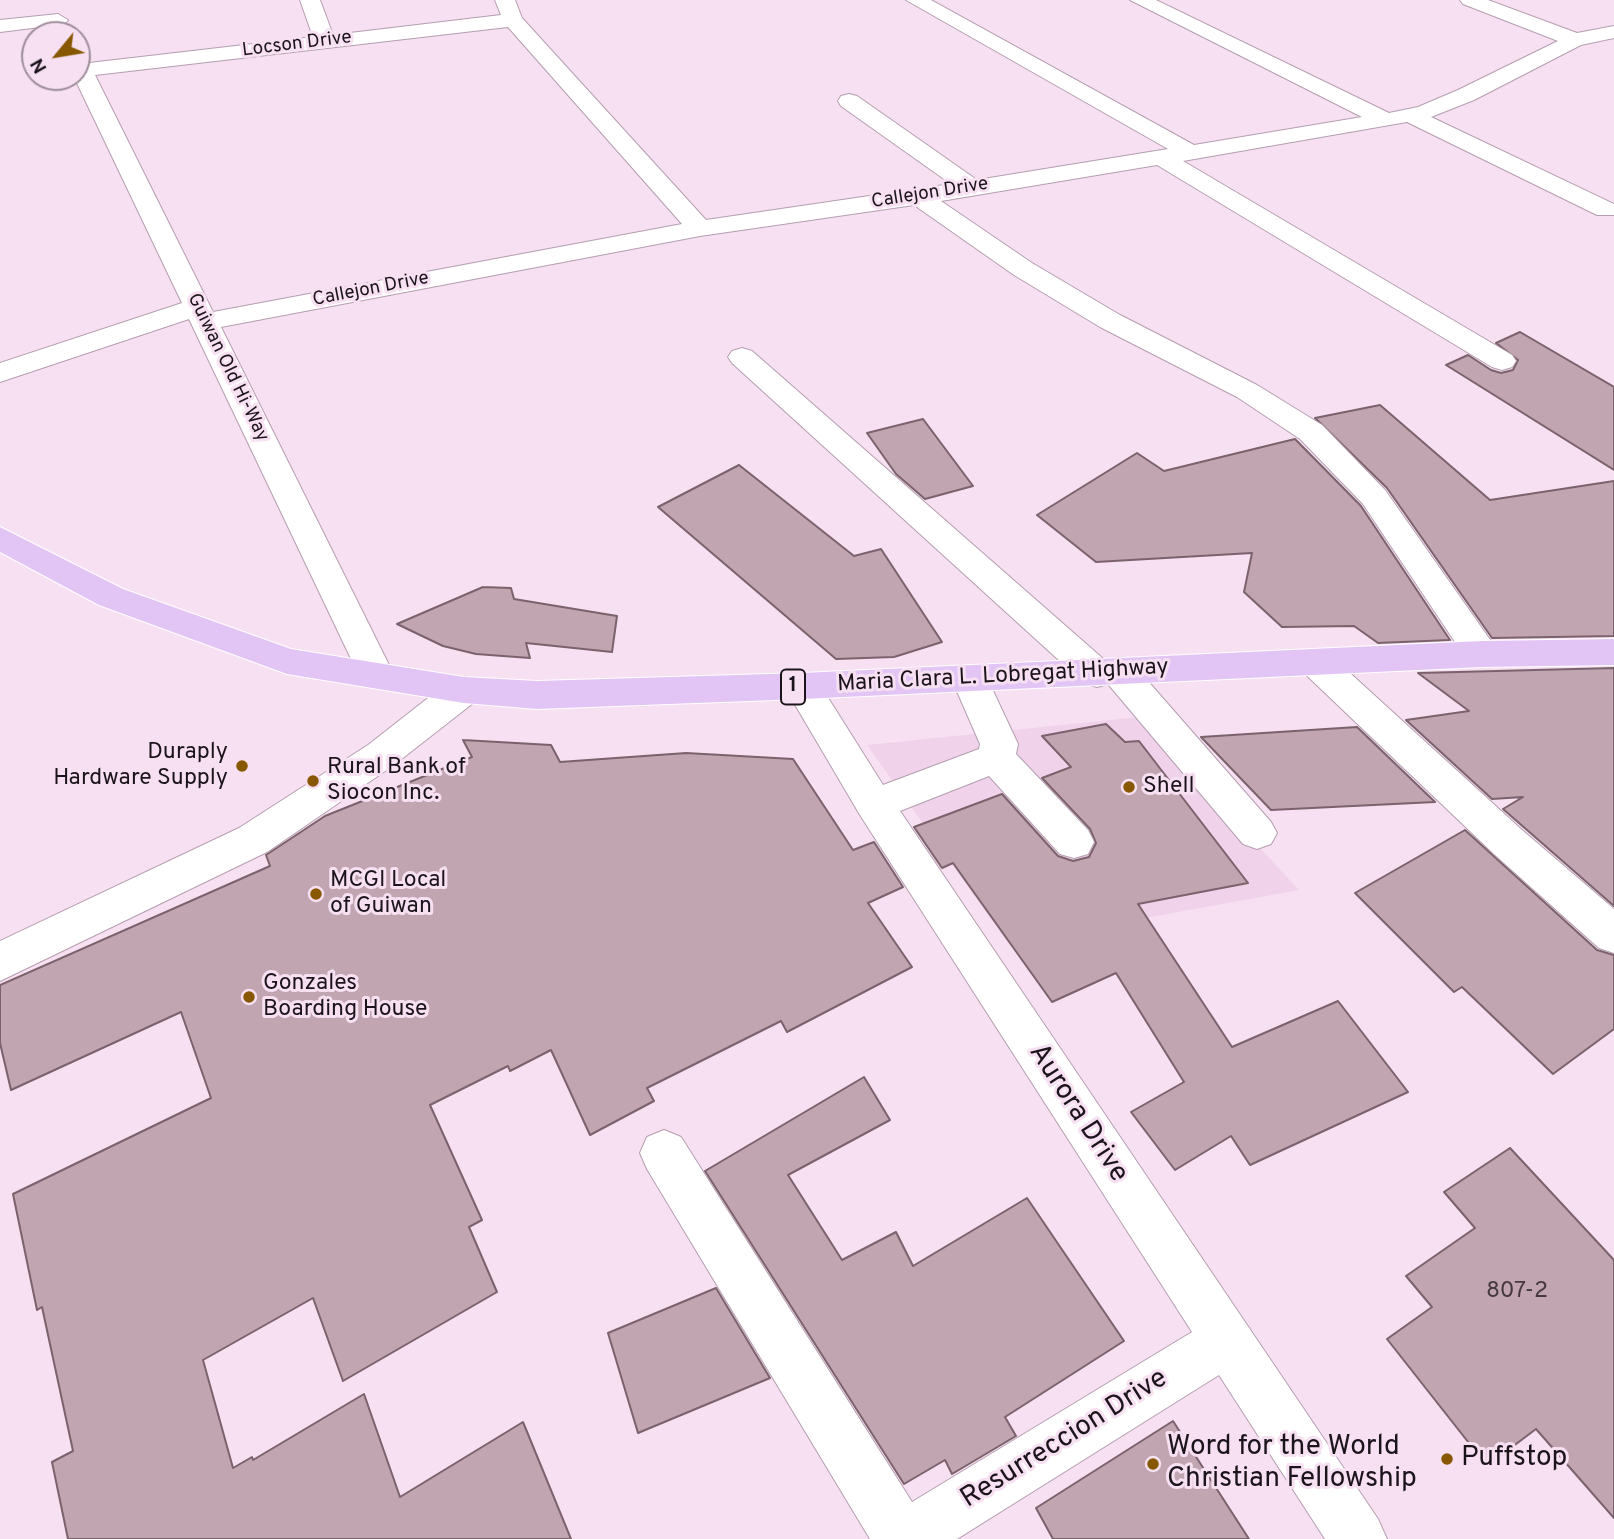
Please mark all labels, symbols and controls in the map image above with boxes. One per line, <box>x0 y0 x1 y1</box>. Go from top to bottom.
north arrow <box>21 21 91 91</box>
street label: Locson Drive <box>241 27 353 63</box>
text: N <box>26 54 53 77</box>
street label: Callejon Drive <box>870 174 990 214</box>
street label: Callejon Drive <box>311 268 431 312</box>
street label: Guiwan Old Hi-Way <box>181 290 273 446</box>
street label: Maria Clara L. Lobregat Highway <box>837 655 1169 699</box>
road number: 1 <box>781 670 805 704</box>
place label: Duraply Hardware Supply <box>53 739 228 793</box>
place label: Rural Bank of Siocon Inc. <box>327 754 466 808</box>
marker: Duraply Hardware Supply <box>234 758 250 774</box>
marker: Rural Bank of Siocon Inc. <box>305 773 321 789</box>
place label: Shell <box>1143 773 1194 801</box>
marker: Shell <box>1121 779 1137 795</box>
place label: MCGI Local of Guiwan <box>330 867 446 921</box>
marker: MCGI Local of Guiwan <box>308 886 324 902</box>
place label: Gonzales Boarding House <box>263 970 427 1024</box>
marker: Gonzales Boarding House <box>241 989 257 1005</box>
street label: Aurora Drive <box>1020 1038 1134 1190</box>
house number: 807-2 <box>1486 1278 1548 1306</box>
street label: Resurreccion Drive <box>955 1363 1175 1517</box>
place label: Word for the World Christian Fellowship <box>1167 1431 1417 1497</box>
place label: Puffstop <box>1461 1442 1567 1476</box>
marker: Puffstop <box>1439 1451 1455 1467</box>
marker: Word for the World Christian Fellowship <box>1145 1456 1161 1472</box>

